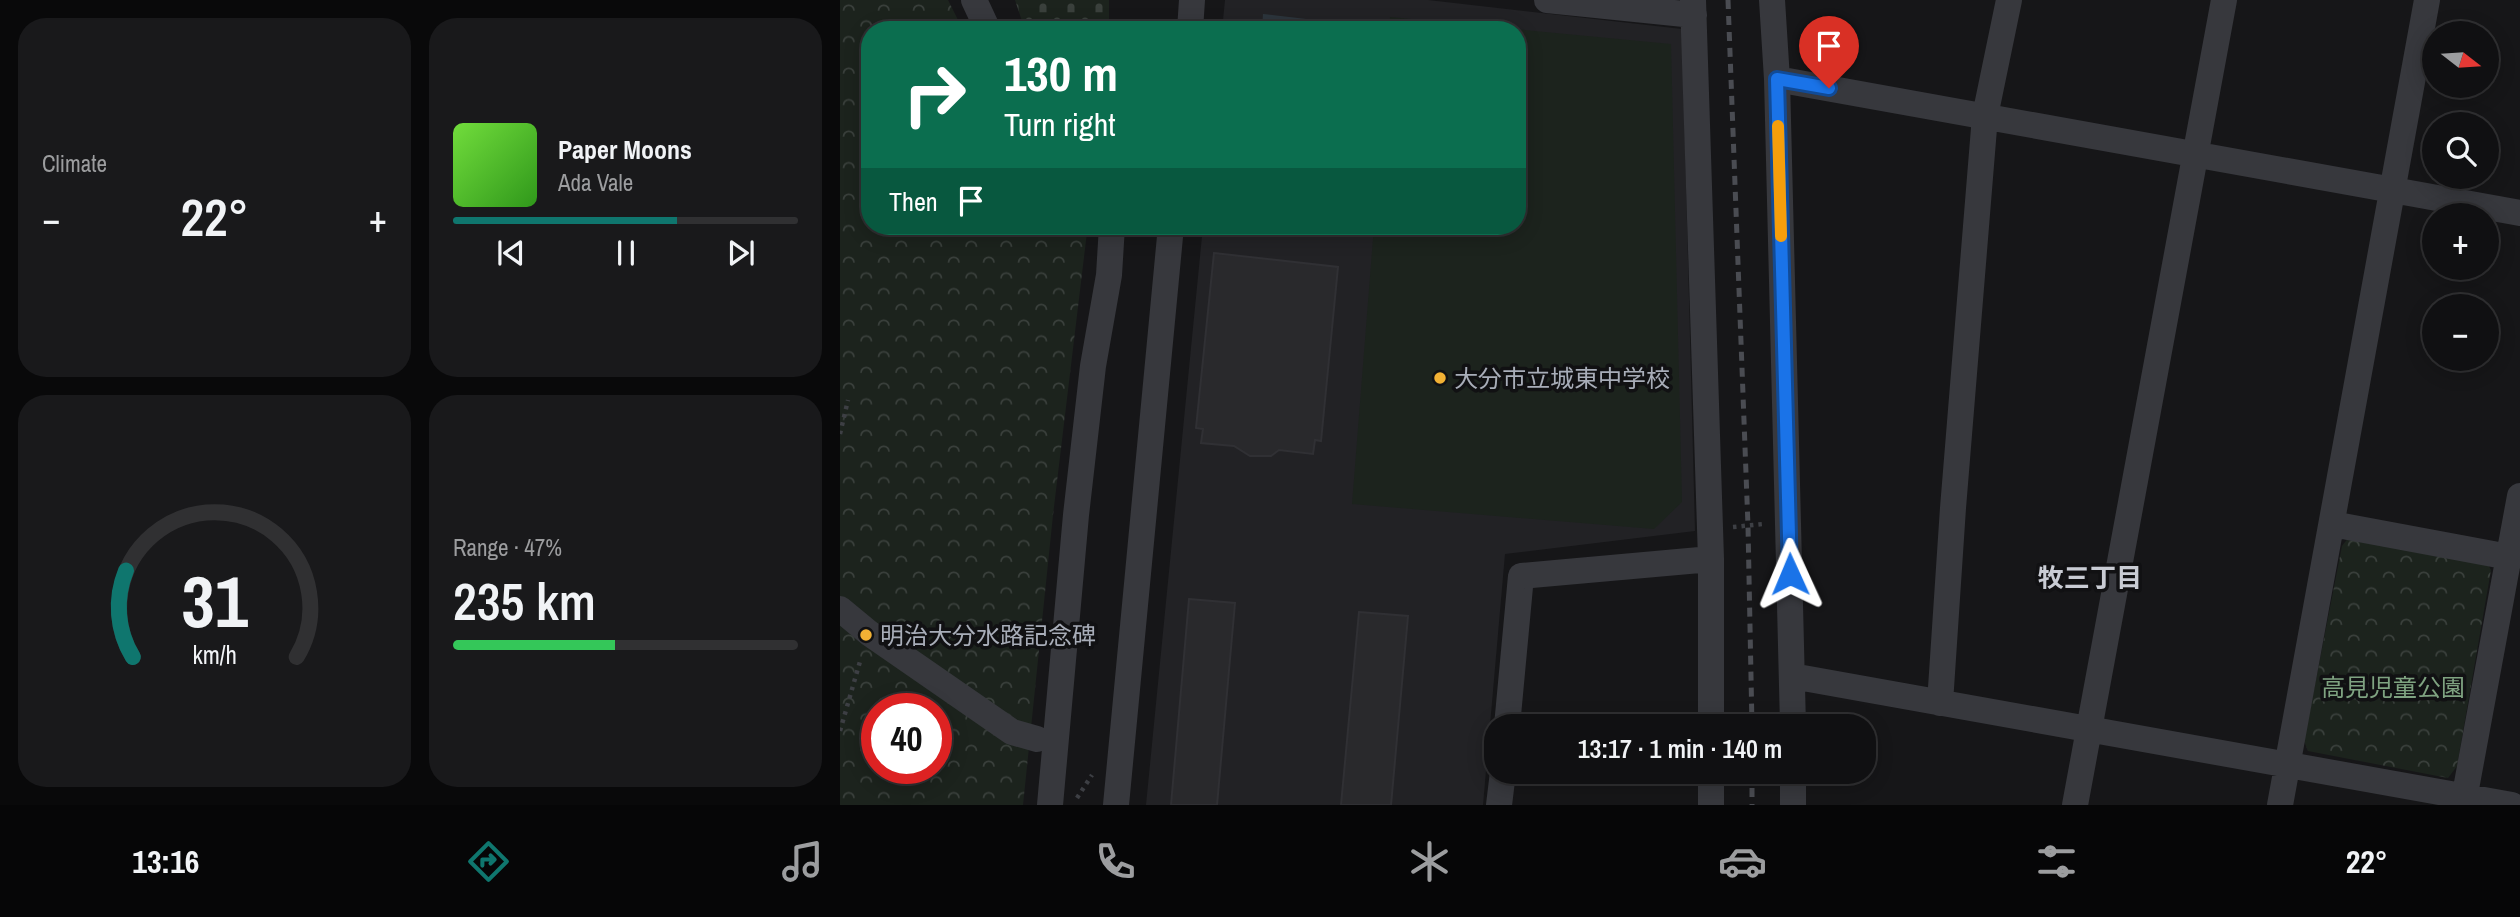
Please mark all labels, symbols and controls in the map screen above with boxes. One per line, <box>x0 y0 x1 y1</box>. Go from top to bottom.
pin <box>1799 16 1859 88</box>
north arrow <box>2422 21 2499 98</box>
map controls <box>2422 21 2499 371</box>
icon: arrive <box>1810 27 1848 65</box>
text: 130 m <box>1004 40 1118 106</box>
icon: right <box>889 49 980 140</box>
text: Turn right <box>1004 103 1116 146</box>
button: search <box>2422 112 2499 189</box>
text: Paper Moons <box>558 132 692 167</box>
text: Climate <box>42 148 107 179</box>
text: Ada Vale <box>558 167 633 198</box>
text: 22° <box>180 182 249 252</box>
icon: arrive <box>952 182 990 220</box>
text: Then <box>889 184 938 219</box>
text: − <box>42 193 60 244</box>
text: + <box>369 193 387 244</box>
button: + <box>2422 203 2499 280</box>
icon: previous <box>492 234 530 272</box>
icon: pause <box>607 234 645 272</box>
icon: next <box>722 234 760 272</box>
button: − <box>2422 294 2499 371</box>
place label: 大分市立城東中学校 <box>1454 362 1670 394</box>
marker: 大分市立城東中学校 <box>1432 370 1448 386</box>
text: Range · 47% <box>453 532 562 563</box>
position arrow <box>1753 537 1827 611</box>
text: 31 <box>181 552 248 650</box>
district label: 牧三丁目 <box>2038 560 2142 595</box>
text: 235 km <box>453 566 596 636</box>
place label: 明治大分水路記念碑 <box>880 619 1096 651</box>
marker: 明治大分水路記念碑 <box>858 627 874 643</box>
text: km/h <box>192 638 237 672</box>
park label: 高見児童公園 <box>2321 671 2465 703</box>
speed limit sign: 40 <box>861 693 952 784</box>
text: 13:17 · 1 min · 140 m <box>1578 731 1782 766</box>
icon: directions <box>464 837 513 886</box>
icon: music <box>778 837 827 886</box>
icon: phone <box>1091 837 1140 886</box>
icon: climate <box>1405 837 1454 886</box>
icon: car <box>1718 837 1767 886</box>
icon: filters <box>2032 837 2081 886</box>
text: 13:16 <box>132 840 199 883</box>
text: 22° <box>2346 840 2388 883</box>

